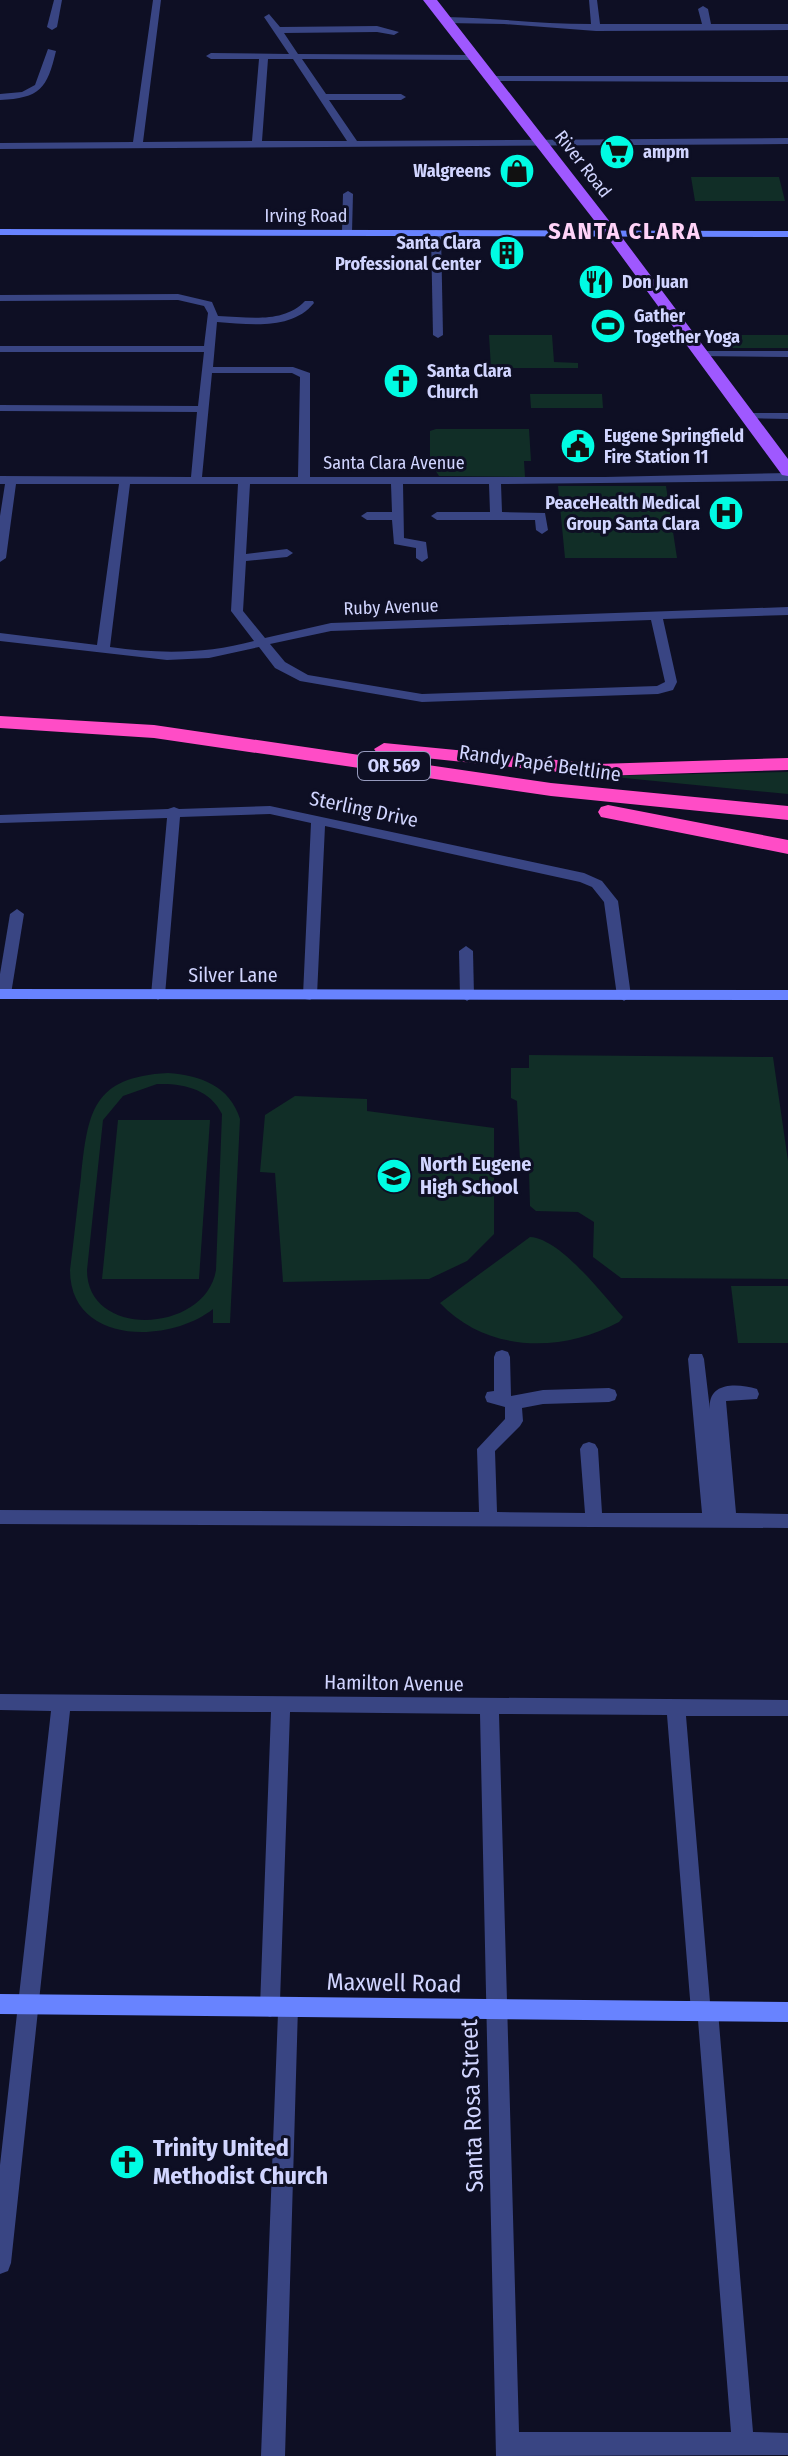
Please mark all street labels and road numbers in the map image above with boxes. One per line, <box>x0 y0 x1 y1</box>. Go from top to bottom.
street label: River Road <box>550 126 616 202</box>
street label: Irving Road <box>264 205 348 227</box>
street label: Santa Clara Avenue <box>323 452 465 474</box>
street label: Ruby Avenue <box>343 594 439 620</box>
street label: Randy Papé Beltline <box>458 740 622 786</box>
road number: OR 569 <box>358 752 430 780</box>
street label: Sterling Drive <box>308 786 420 832</box>
street label: Silver Lane <box>188 963 278 987</box>
street label: Hamilton Avenue <box>324 1670 464 1696</box>
street label: Maxwell Road <box>326 1968 462 1998</box>
street label: Santa Rosa Street <box>455 2019 489 2193</box>

